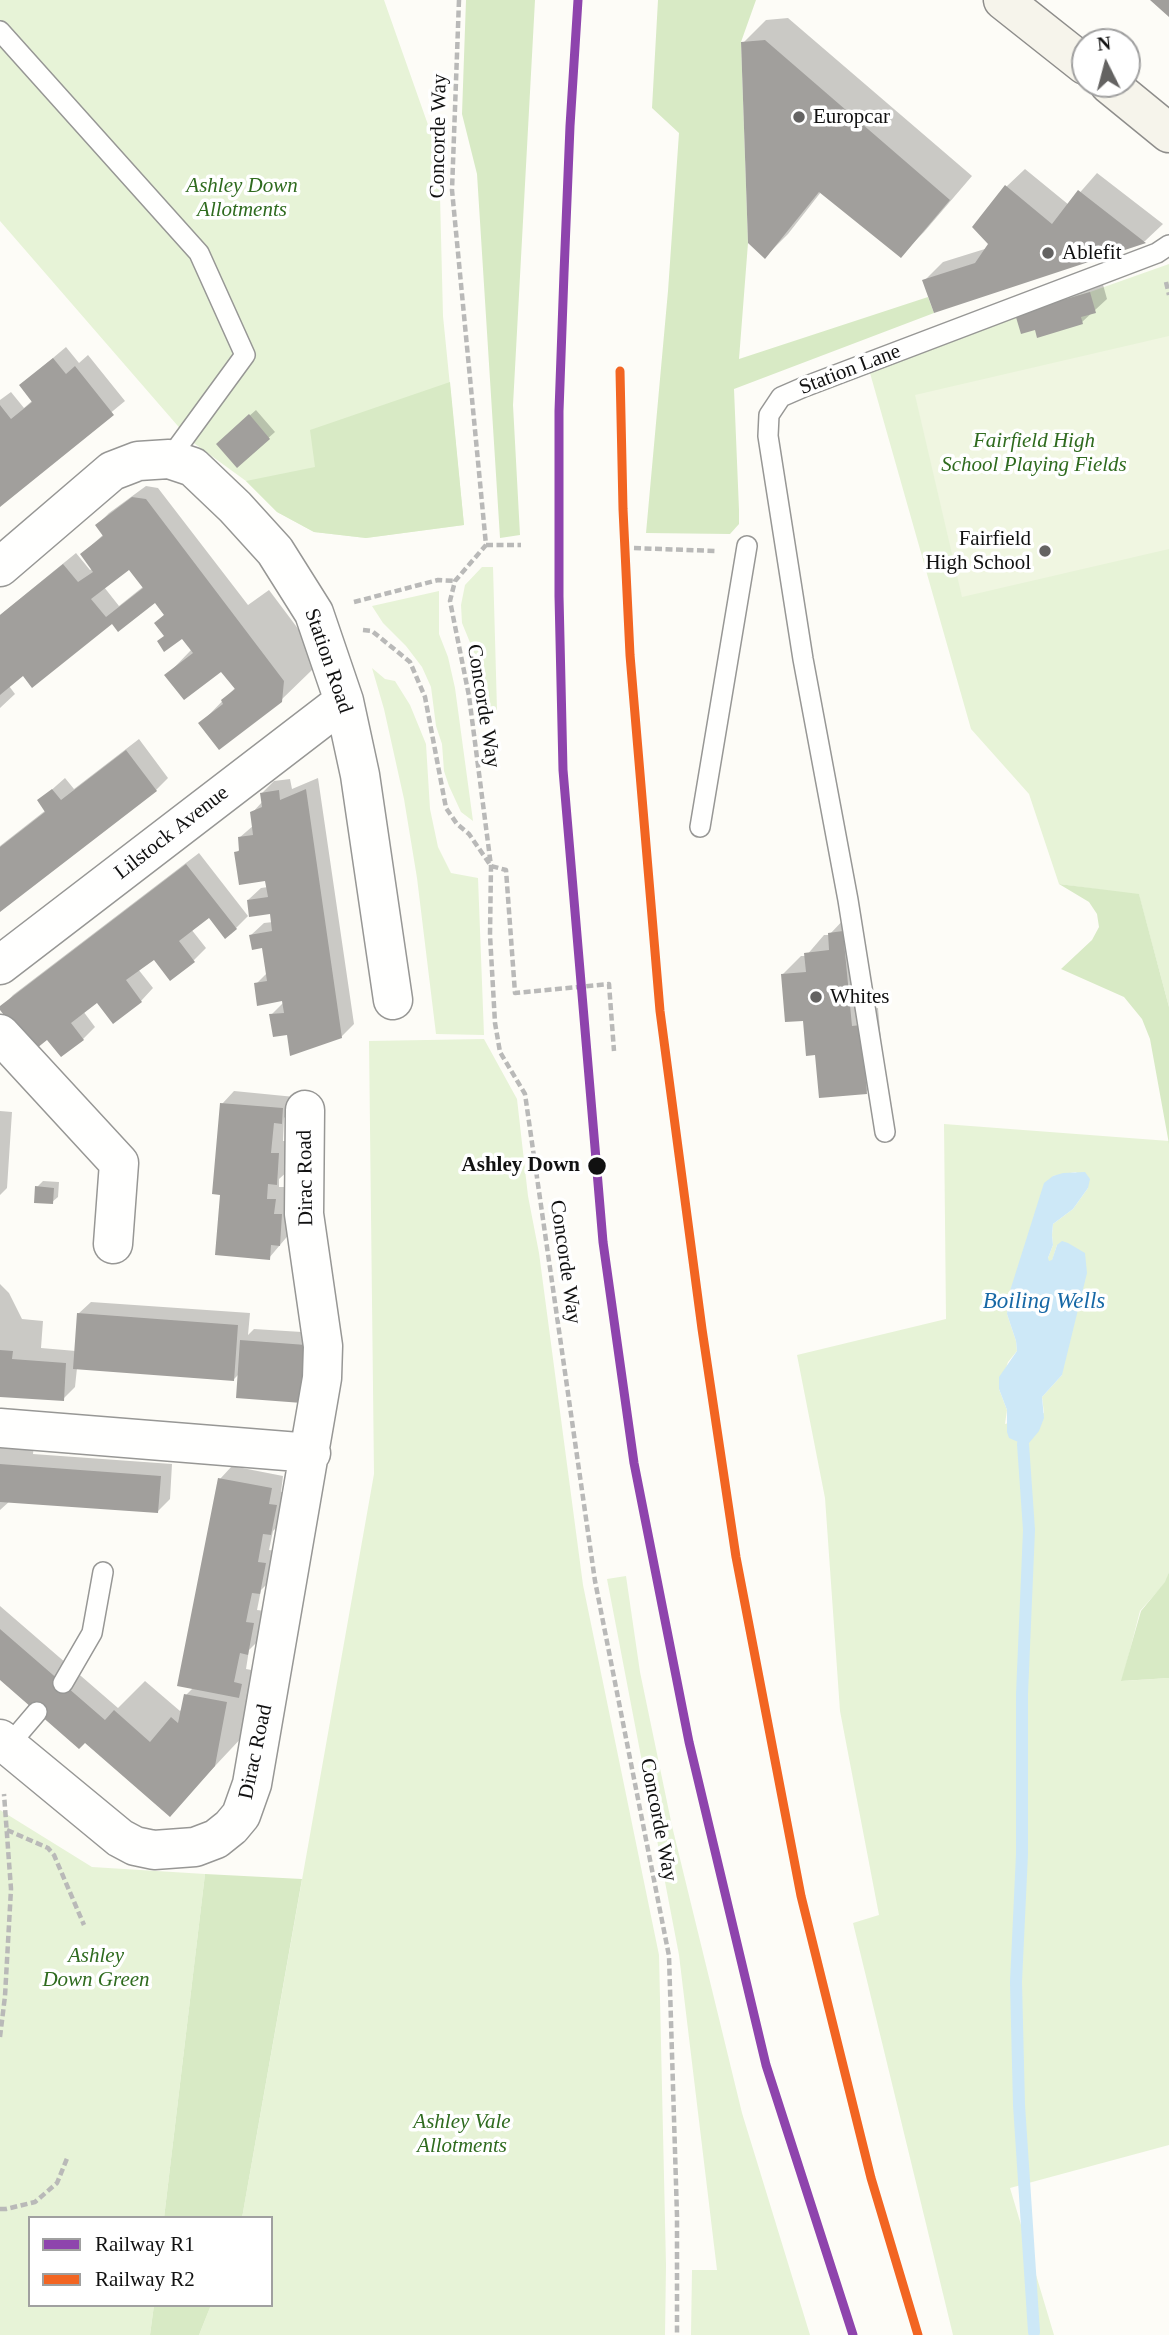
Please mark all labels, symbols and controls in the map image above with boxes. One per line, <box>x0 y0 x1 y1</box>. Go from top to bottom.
north arrow <box>1071 28 1141 98</box>
text: N <box>1096 32 1112 55</box>
street label: Concorde Way <box>425 73 453 199</box>
place label: Europcar <box>813 104 890 130</box>
marker: Europcar <box>791 109 807 125</box>
park label: Ashley Down Allotments <box>186 173 298 223</box>
place label: Ablefit <box>1062 240 1121 266</box>
marker: Ablefit <box>1040 245 1056 261</box>
street label: Station Lane <box>796 339 904 401</box>
park label: Fairfield High School Playing Fields <box>941 428 1127 478</box>
place label: Fairfield High School <box>925 526 1031 576</box>
marker: Fairfield High School <box>1037 543 1053 559</box>
street label: Station Road <box>298 605 358 717</box>
street label: Concorde Way <box>461 642 505 770</box>
street label: Lilstock Avenue <box>110 781 234 885</box>
place label: Whites <box>830 984 889 1010</box>
marker: Whites <box>808 989 824 1005</box>
street label: Dirac Road <box>293 1130 319 1226</box>
place label: Ashley Down <box>462 1153 580 1179</box>
marker: Ashley Down <box>586 1155 608 1177</box>
street label: Concorde Way <box>544 1198 586 1326</box>
water label: Boiling Wells <box>983 1288 1105 1316</box>
street label: Dirac Road <box>234 1702 278 1802</box>
street label: Concorde Way <box>634 1756 682 1884</box>
park label: Ashley Down Green <box>42 1943 150 1993</box>
park label: Ashley Vale Allotments <box>413 2109 511 2159</box>
legend <box>28 2216 273 2307</box>
text: Railway R1 <box>95 2232 195 2256</box>
text: Railway R2 <box>95 2267 195 2291</box>

